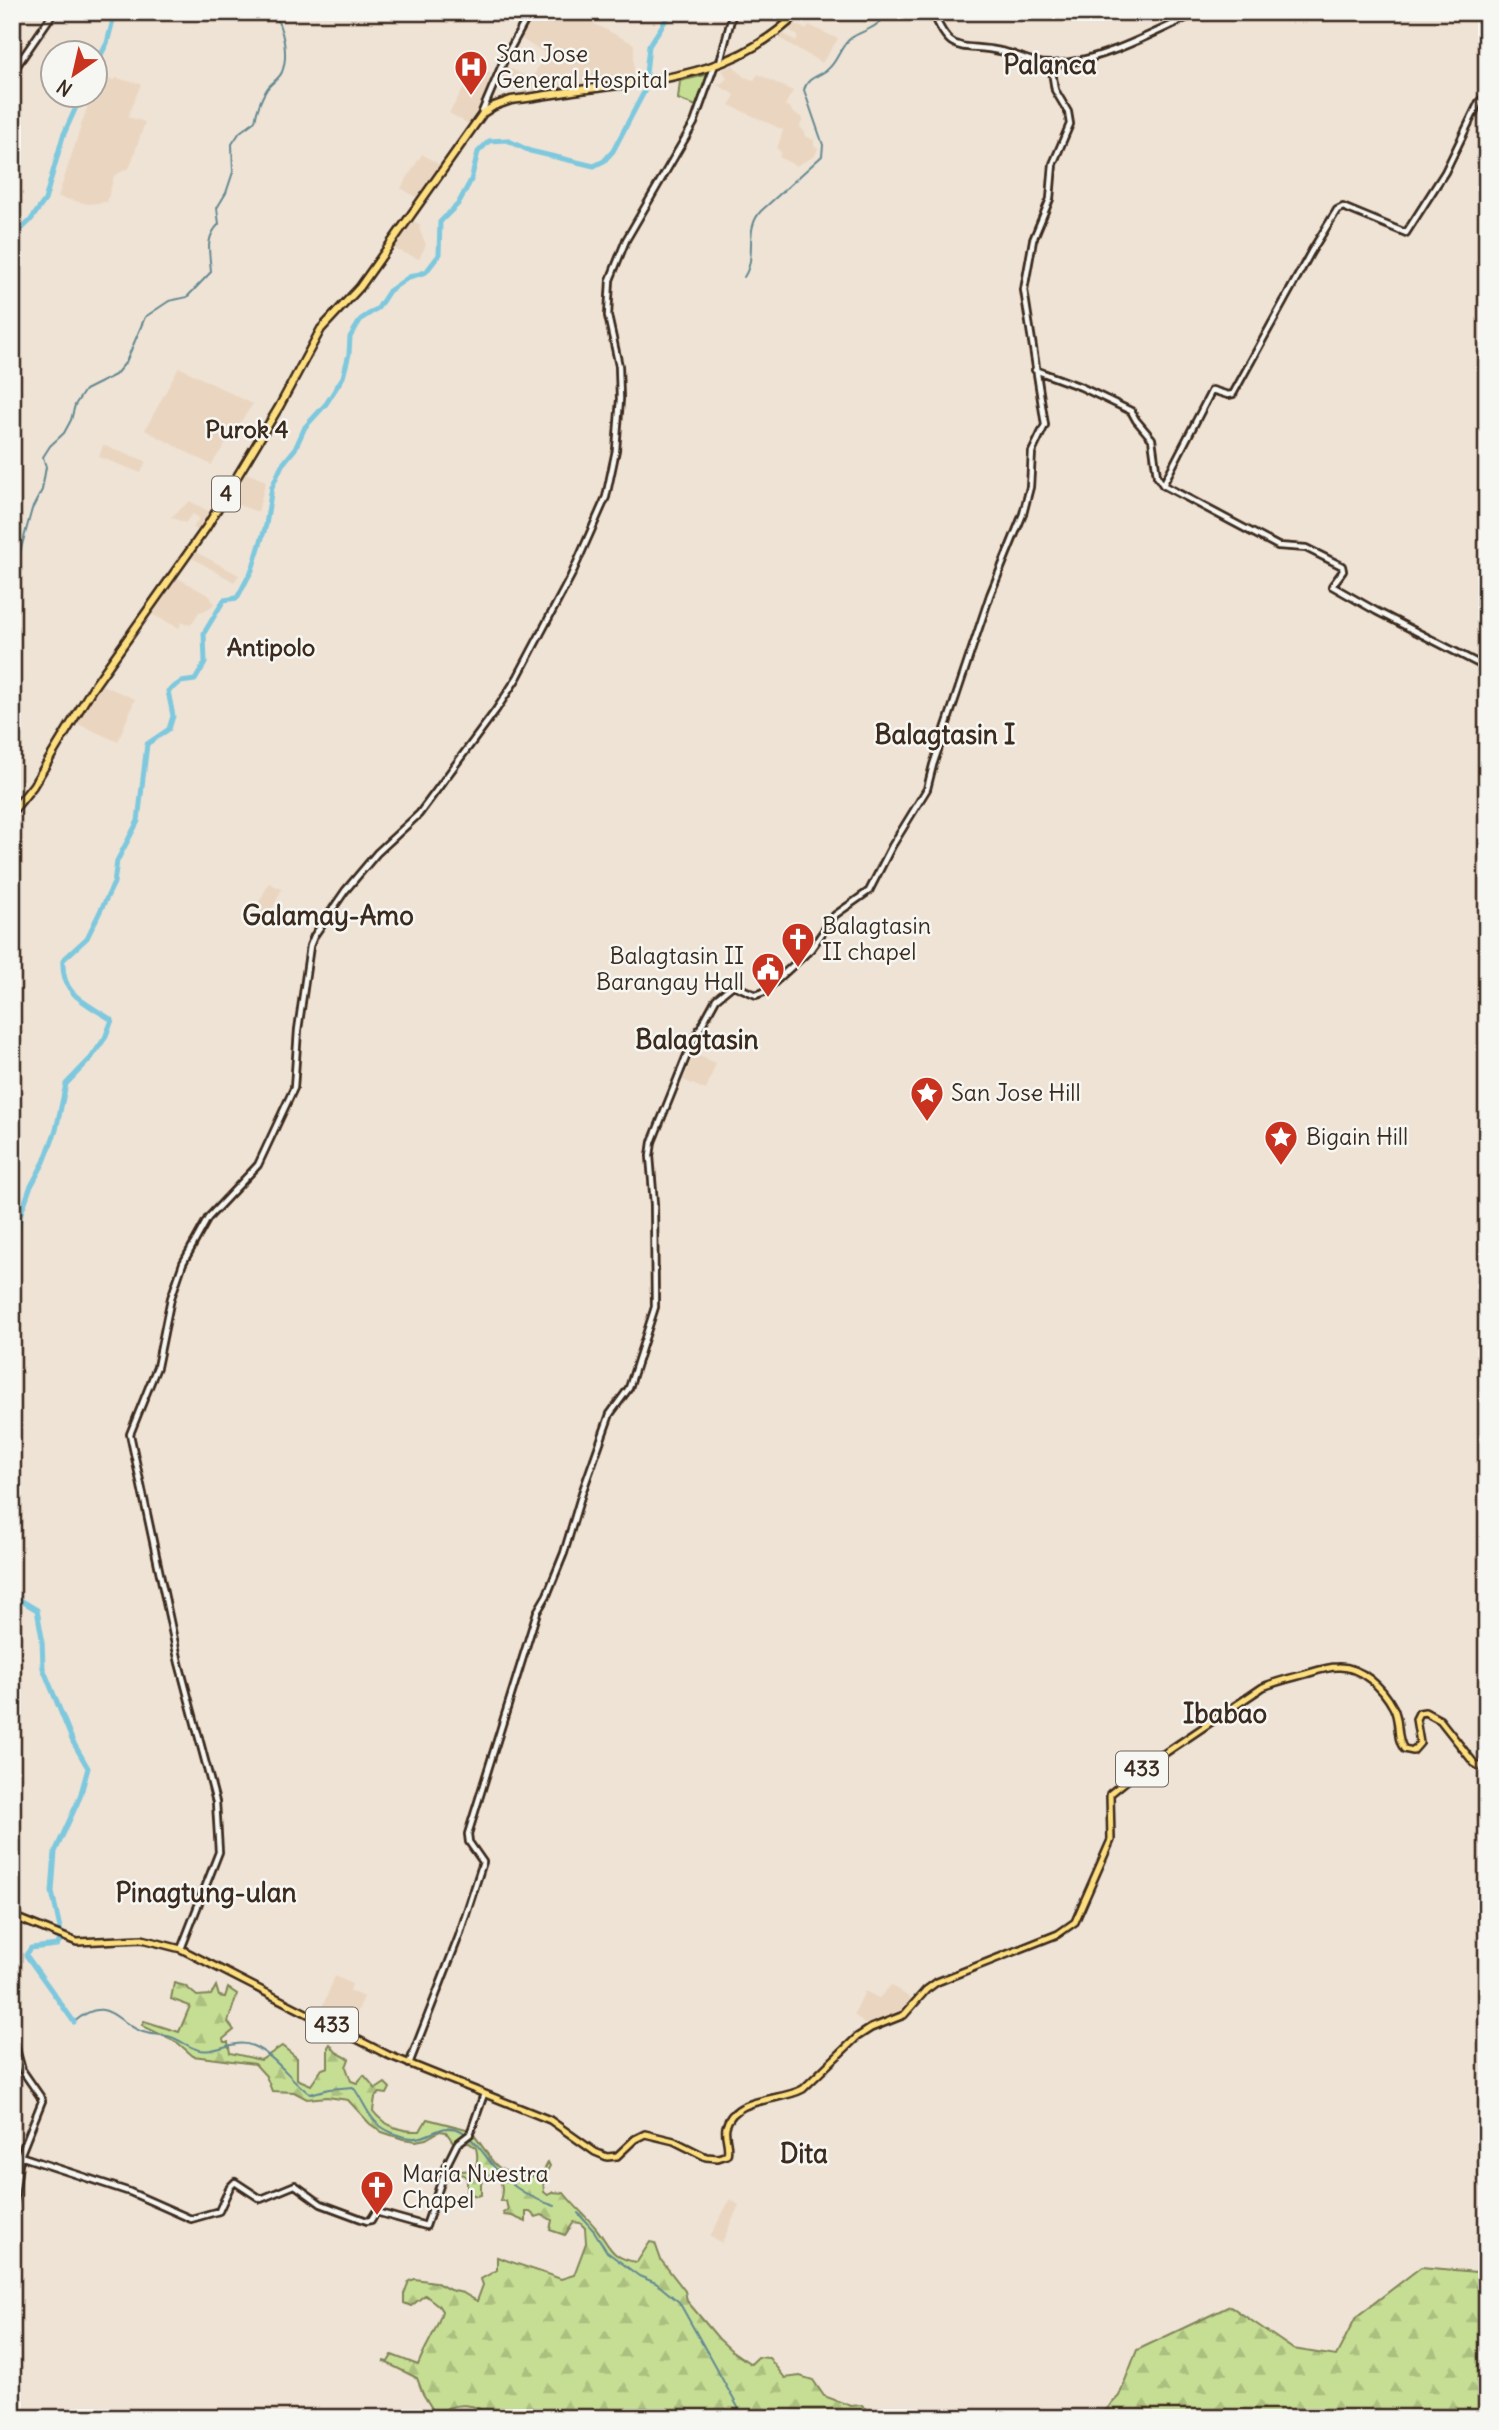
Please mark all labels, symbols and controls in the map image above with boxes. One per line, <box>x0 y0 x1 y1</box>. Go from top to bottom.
north arrow <box>38 38 108 108</box>
place label: San Jose General Hospital <box>496 39 668 94</box>
hospital icon: San Jose General Hospital <box>452 48 490 97</box>
district label: Palanca <box>1003 48 1097 81</box>
text: N <box>52 74 77 102</box>
district label: Purok 4 <box>205 414 289 444</box>
road number: 4 <box>212 476 240 512</box>
district label: Antipolo <box>227 632 315 662</box>
district label: Balagtasin I <box>875 718 1015 751</box>
district label: Galamay-Amo <box>242 899 414 932</box>
place label: Balagtasin II chapel <box>822 911 931 966</box>
church icon: Balagtasin II chapel <box>779 920 817 969</box>
place label: Balagtasin II Barangay Hall <box>596 941 744 996</box>
public building icon: Balagtasin II Barangay Hall <box>749 950 787 999</box>
district label: Balagtasin <box>635 1023 759 1056</box>
place icon: San Jose Hill <box>908 1074 946 1123</box>
place label: San Jose Hill <box>951 1078 1081 1107</box>
place icon: Bigain Hill <box>1262 1118 1300 1167</box>
place label: Bigain Hill <box>1306 1122 1408 1151</box>
district label: Ibabao <box>1183 1697 1267 1730</box>
road number: 433 <box>1116 1752 1168 1786</box>
district label: Pinagtung-ulan <box>115 1876 297 1909</box>
road number: 433 <box>306 2008 358 2042</box>
district label: Dita <box>780 2137 828 2170</box>
place label: Maria Nuestra Chapel <box>402 2159 549 2214</box>
church icon: Maria Nuestra Chapel <box>358 2168 396 2217</box>

